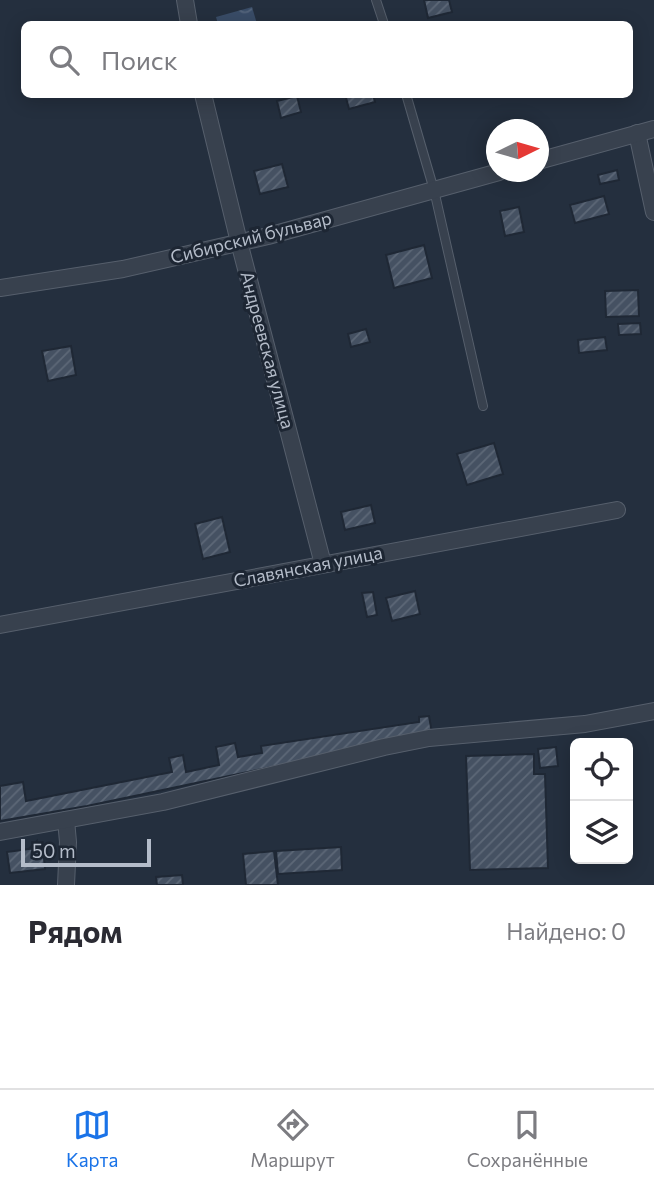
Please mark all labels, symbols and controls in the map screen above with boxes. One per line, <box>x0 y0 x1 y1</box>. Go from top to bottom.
search box <box>21 21 633 98</box>
icon: search <box>45 41 83 79</box>
text: Поиск <box>101 44 178 75</box>
north arrow <box>486 119 549 182</box>
street label: Сибирский бульвар <box>168 206 334 268</box>
street label: Андреевская улица <box>236 269 300 431</box>
street label: Славянская улица <box>231 541 384 591</box>
map controls <box>570 738 633 864</box>
button: locate <box>570 738 633 801</box>
button: layers <box>570 801 633 864</box>
scale bar <box>21 836 150 868</box>
text: 50 m <box>32 839 76 862</box>
text: Рядом <box>28 912 122 949</box>
text: Найдено: 0 <box>506 917 626 945</box>
tab: Карта <box>66 1106 118 1171</box>
tab: Маршрут <box>250 1106 335 1171</box>
tab: Сохранённые <box>467 1106 588 1171</box>

